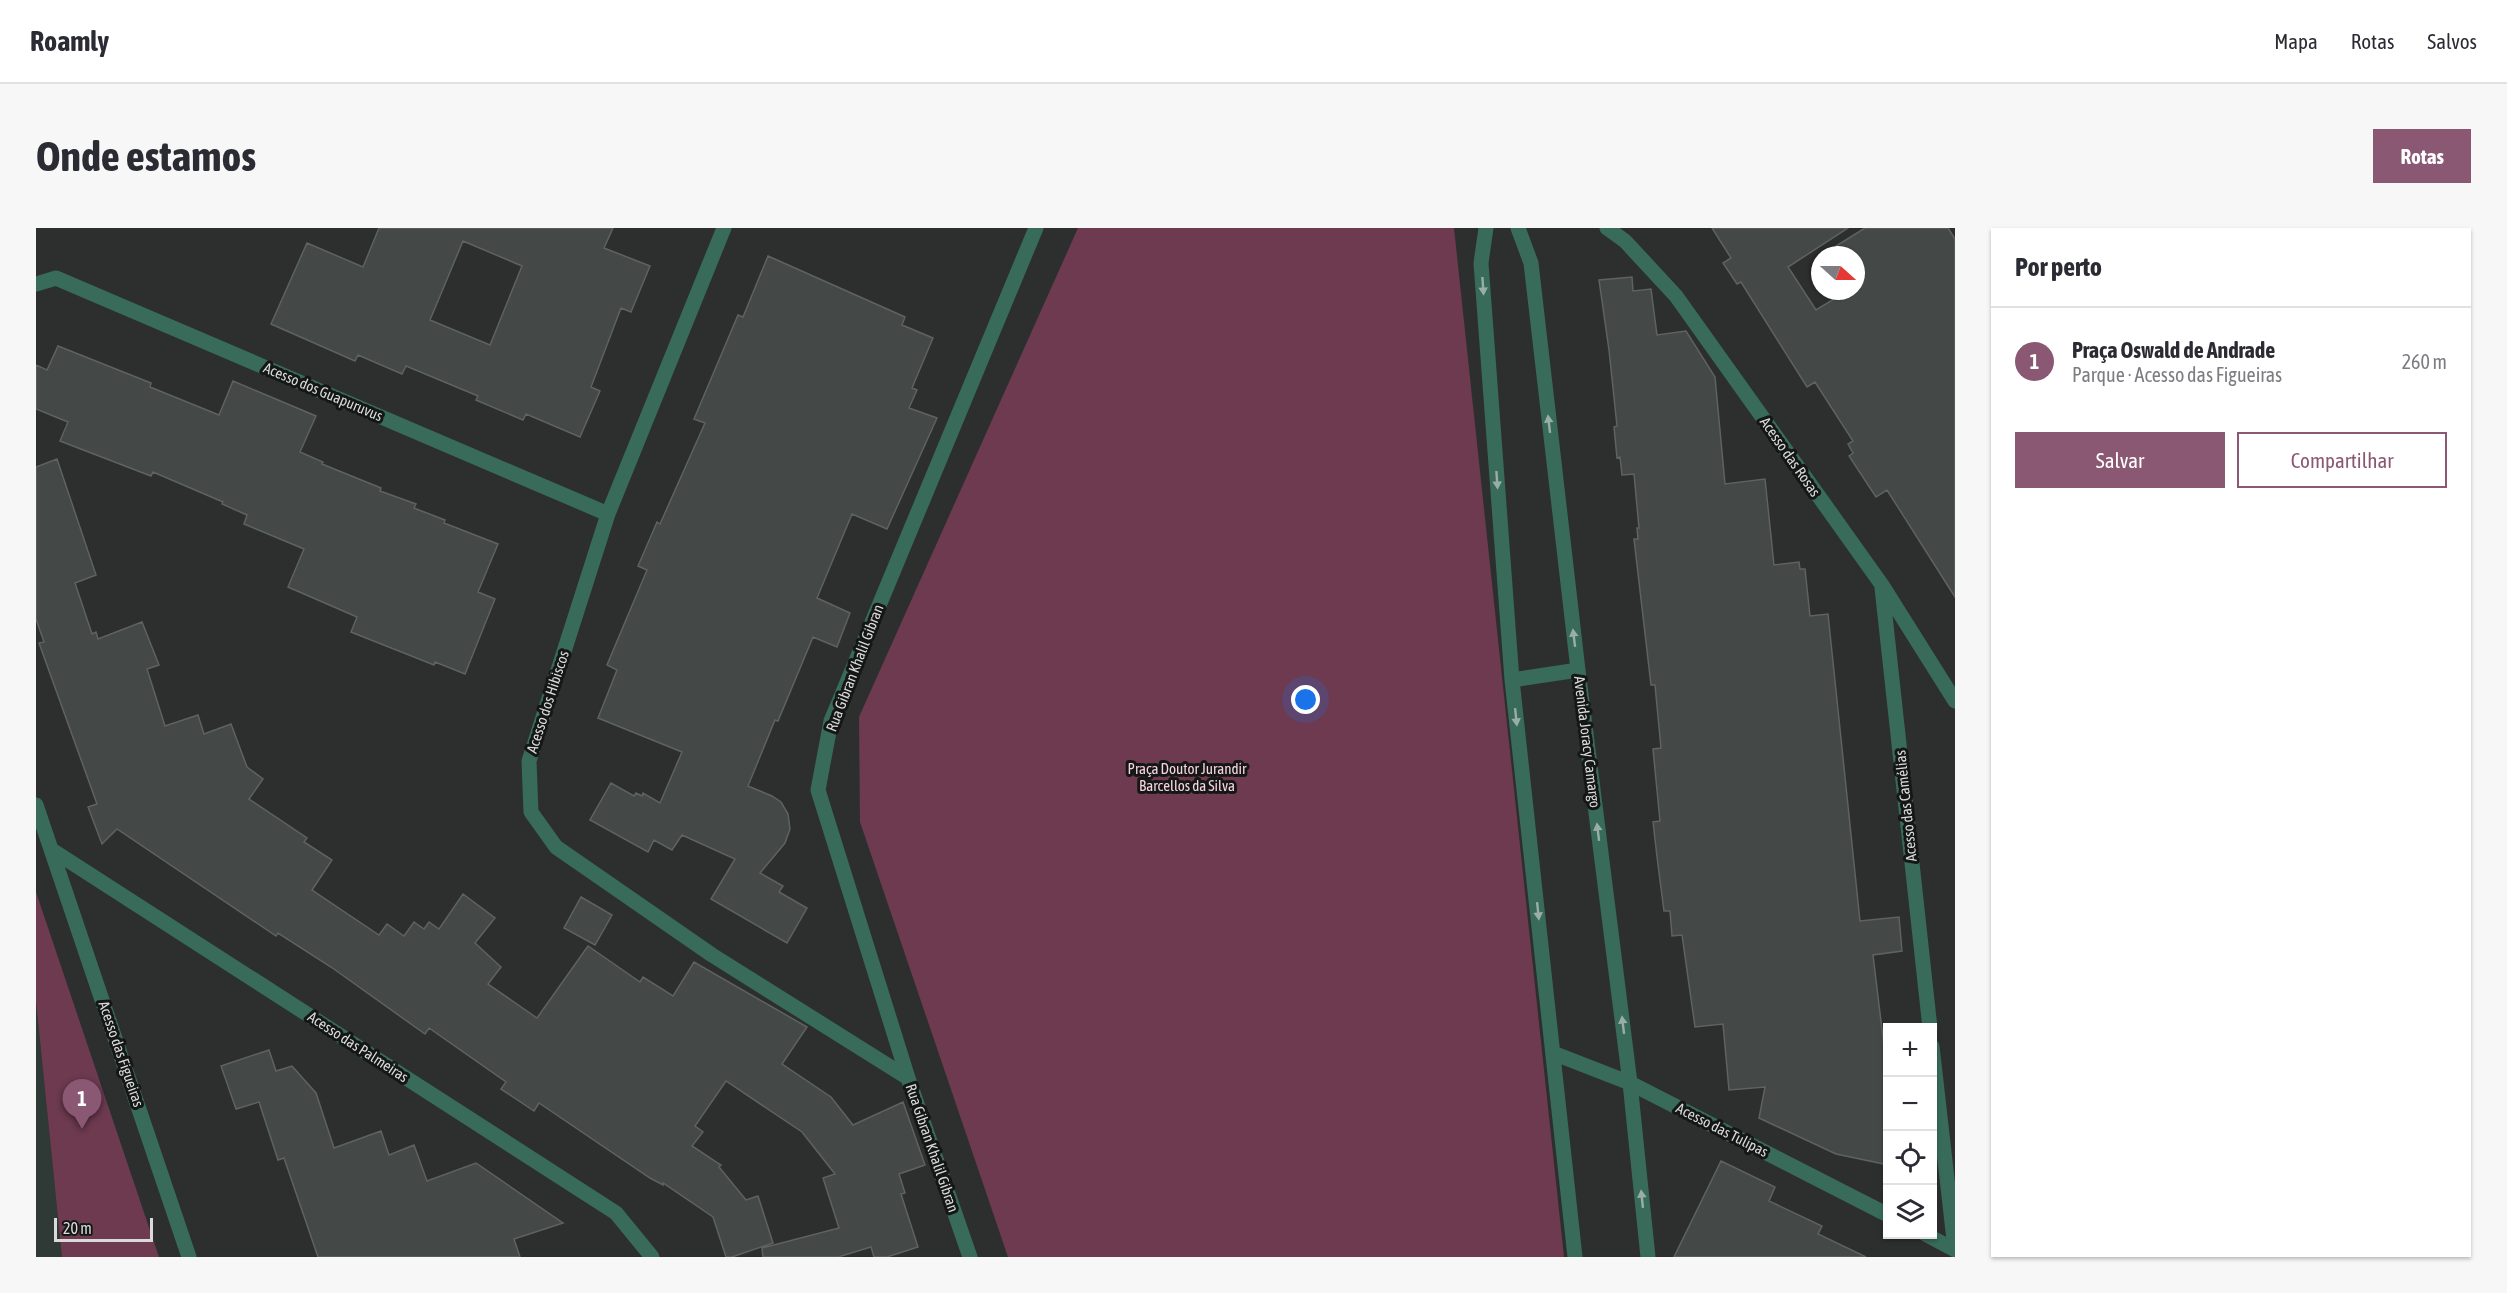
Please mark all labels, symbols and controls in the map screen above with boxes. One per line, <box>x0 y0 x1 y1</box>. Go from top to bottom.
text: Roamly <box>30 25 109 57</box>
text: Mapa <box>2274 29 2318 53</box>
text: Rotas <box>2351 29 2394 53</box>
text: Salvos <box>2427 29 2477 53</box>
button: Rotas <box>2373 129 2471 183</box>
text: Onde estamos <box>36 132 256 180</box>
north arrow <box>1811 246 1865 300</box>
text: Por perto <box>2015 252 2102 282</box>
one-way arrow <box>1478 277 1487 296</box>
text: Praça Oswald de Andrade <box>2072 337 2275 363</box>
text: 1 <box>2030 350 2039 373</box>
text: 260 m <box>2402 350 2447 373</box>
street label: Acesso dos Guapuruvus <box>261 359 385 424</box>
text: Parque · Acesso das Figueiras <box>2072 363 2282 386</box>
one-way arrow <box>1545 414 1554 433</box>
street label: Acesso das Rosas <box>1757 414 1824 500</box>
button: Salvar <box>2015 432 2225 488</box>
button: Compartilhar <box>2237 432 2447 488</box>
one-way arrow <box>1492 471 1502 490</box>
street label: Rua Gibran Khalil Gibran <box>822 602 887 734</box>
one-way arrow <box>1569 629 1579 648</box>
street label: Acesso dos Hibiscos <box>523 648 572 755</box>
street label: Avenida Joracy Camargo <box>1571 675 1604 809</box>
your location <box>1291 685 1320 714</box>
one-way arrow <box>1512 707 1521 726</box>
street label: Acesso das Camélias <box>1891 750 1920 863</box>
park label: Praça Doutor Jurandir Barcellos da Silva <box>1128 760 1247 794</box>
one-way arrow <box>1594 822 1603 841</box>
one-way arrow <box>1533 901 1543 920</box>
street label: Acesso das Figueiras <box>95 999 148 1109</box>
street label: Acesso das Palmeiras <box>305 1008 412 1085</box>
one-way arrow <box>1618 1016 1628 1035</box>
map controls <box>1883 1023 1937 1239</box>
button: + <box>1883 1023 1937 1077</box>
button: − <box>1883 1077 1937 1131</box>
pin: 1 <box>62 1080 102 1129</box>
street label: Rua Gibran Khalil Gibran <box>903 1081 962 1214</box>
street label: Acesso das Tulipas <box>1673 1099 1771 1160</box>
button: locate <box>1883 1131 1937 1185</box>
button: layers <box>1883 1185 1937 1239</box>
one-way arrow <box>1637 1189 1647 1208</box>
scale bar <box>54 1215 153 1242</box>
text: 20 m <box>63 1219 92 1237</box>

